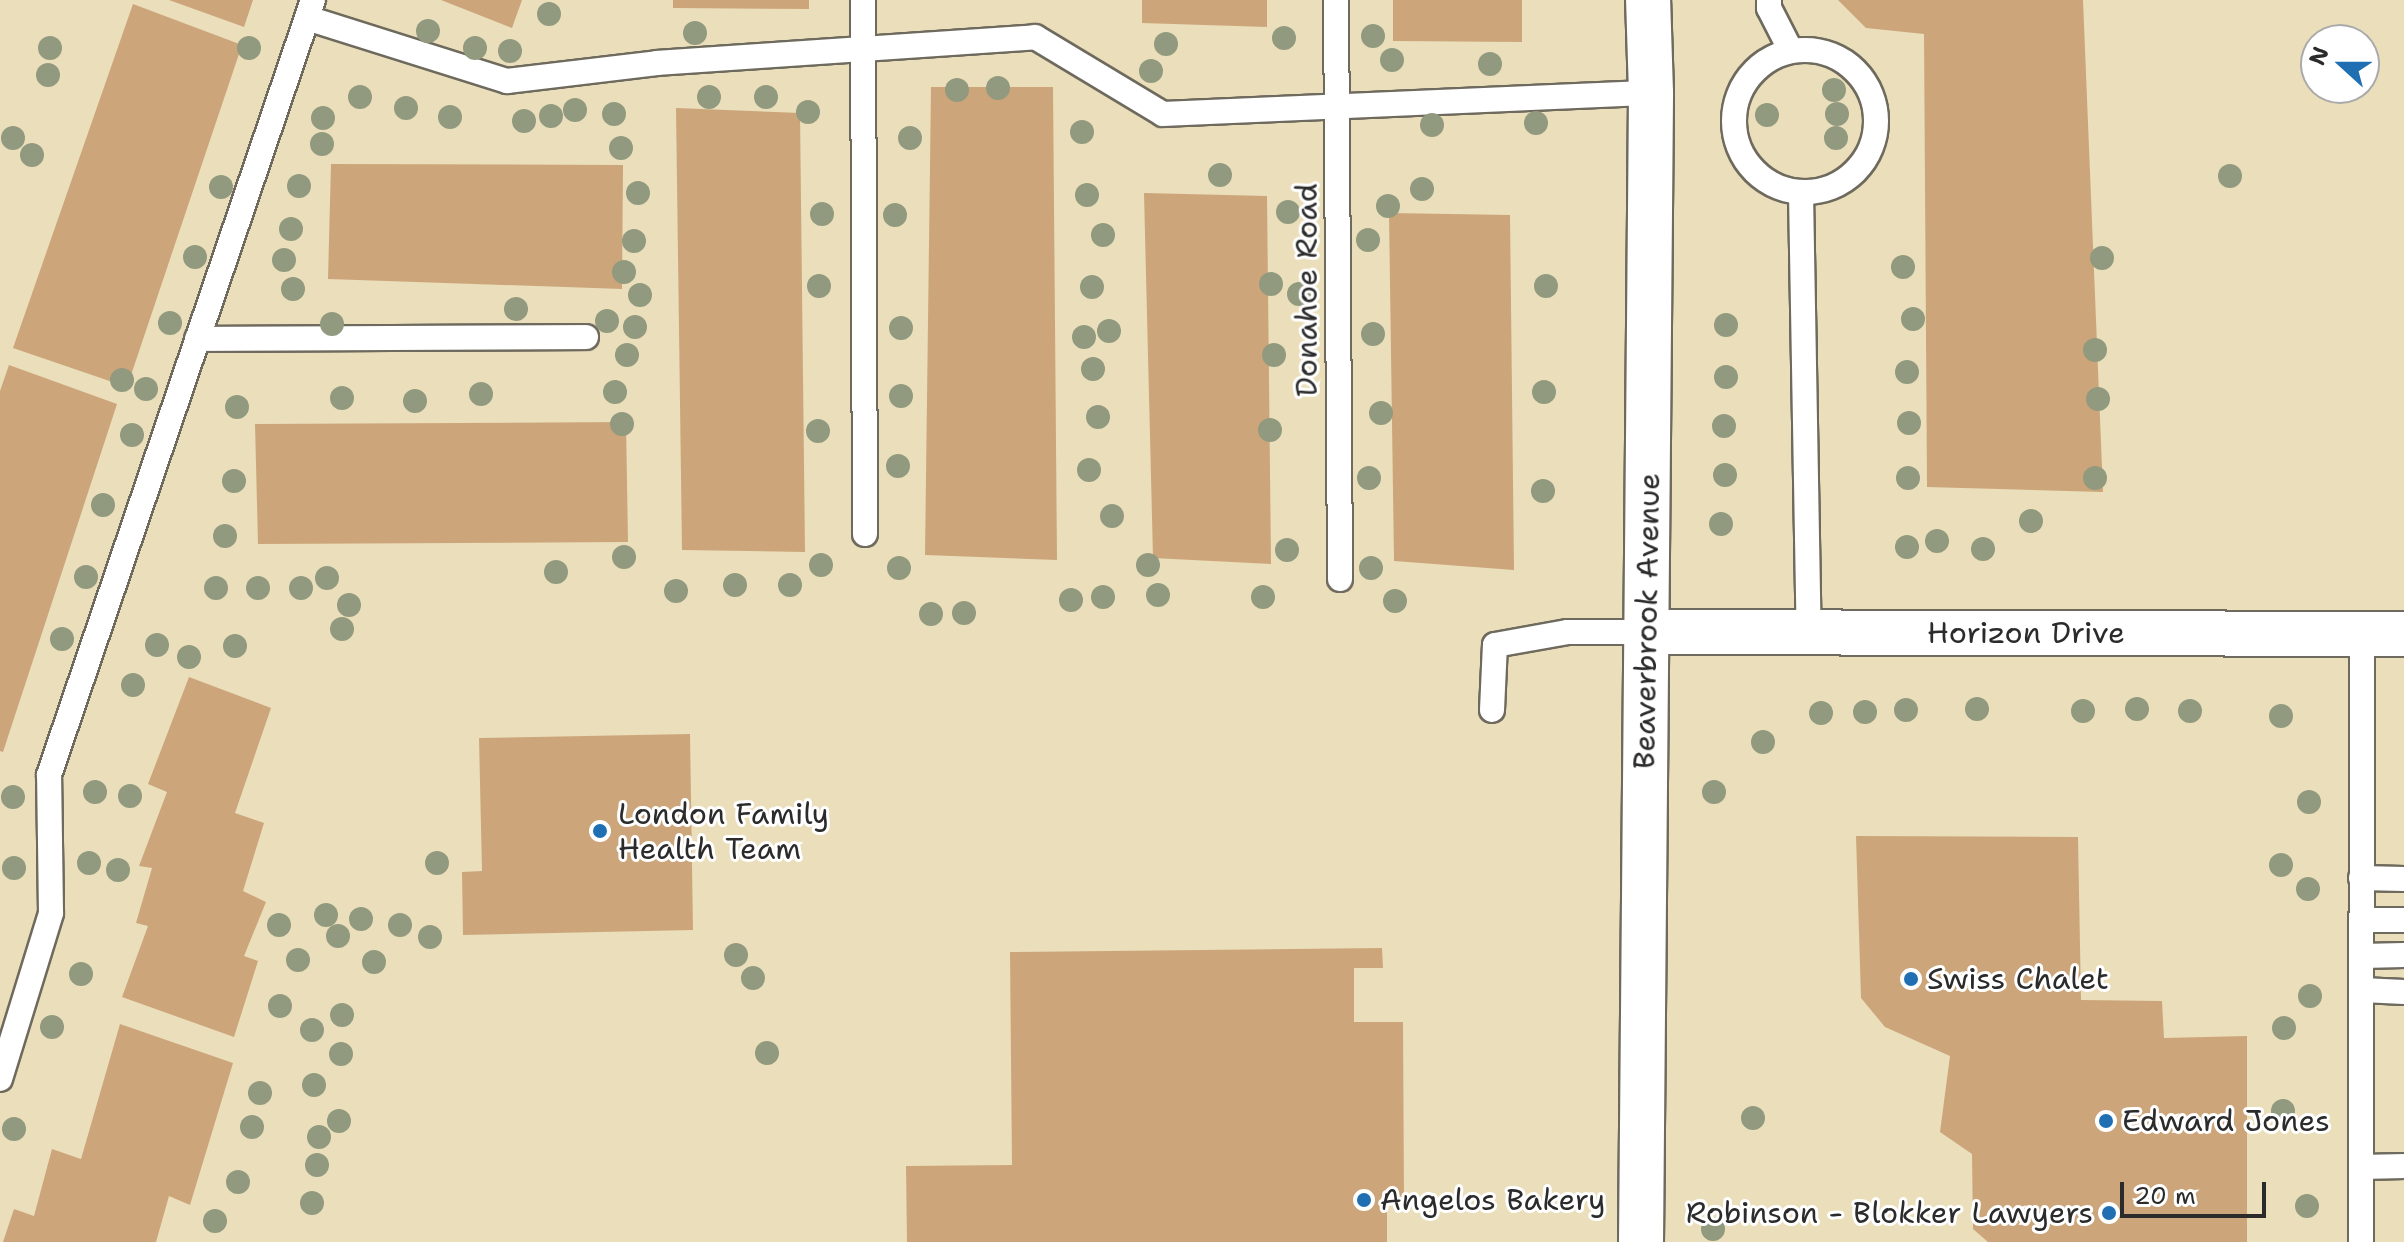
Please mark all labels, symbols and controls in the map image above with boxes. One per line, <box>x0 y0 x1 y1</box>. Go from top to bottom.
north arrow <box>2300 24 2380 104</box>
text: N <box>2302 43 2336 69</box>
street label: Donahoe Road <box>1289 183 1325 397</box>
street label: Beaverbrook Avenue <box>1626 473 1668 769</box>
street label: Horizon Drive <box>1927 615 2125 651</box>
place label: London Family Health Team <box>618 796 829 866</box>
marker: London Family Health Team <box>589 820 611 842</box>
place label: Swiss Chalet <box>1927 961 2109 997</box>
marker: Swiss Chalet <box>1902 970 1920 988</box>
place label: Edward Jones <box>2122 1103 2330 1139</box>
marker: Edward Jones <box>2097 1112 2115 1130</box>
scale bar <box>2124 1166 2270 1216</box>
text: 20 m <box>2134 1180 2196 1212</box>
place label: Angelos Bakery <box>1380 1182 1605 1218</box>
marker: Angelos Bakery <box>1355 1191 1373 1209</box>
place label: Robinson - Blokker Lawyers <box>1686 1195 2093 1231</box>
marker: Robinson - Blokker Lawyers <box>2100 1204 2118 1222</box>

